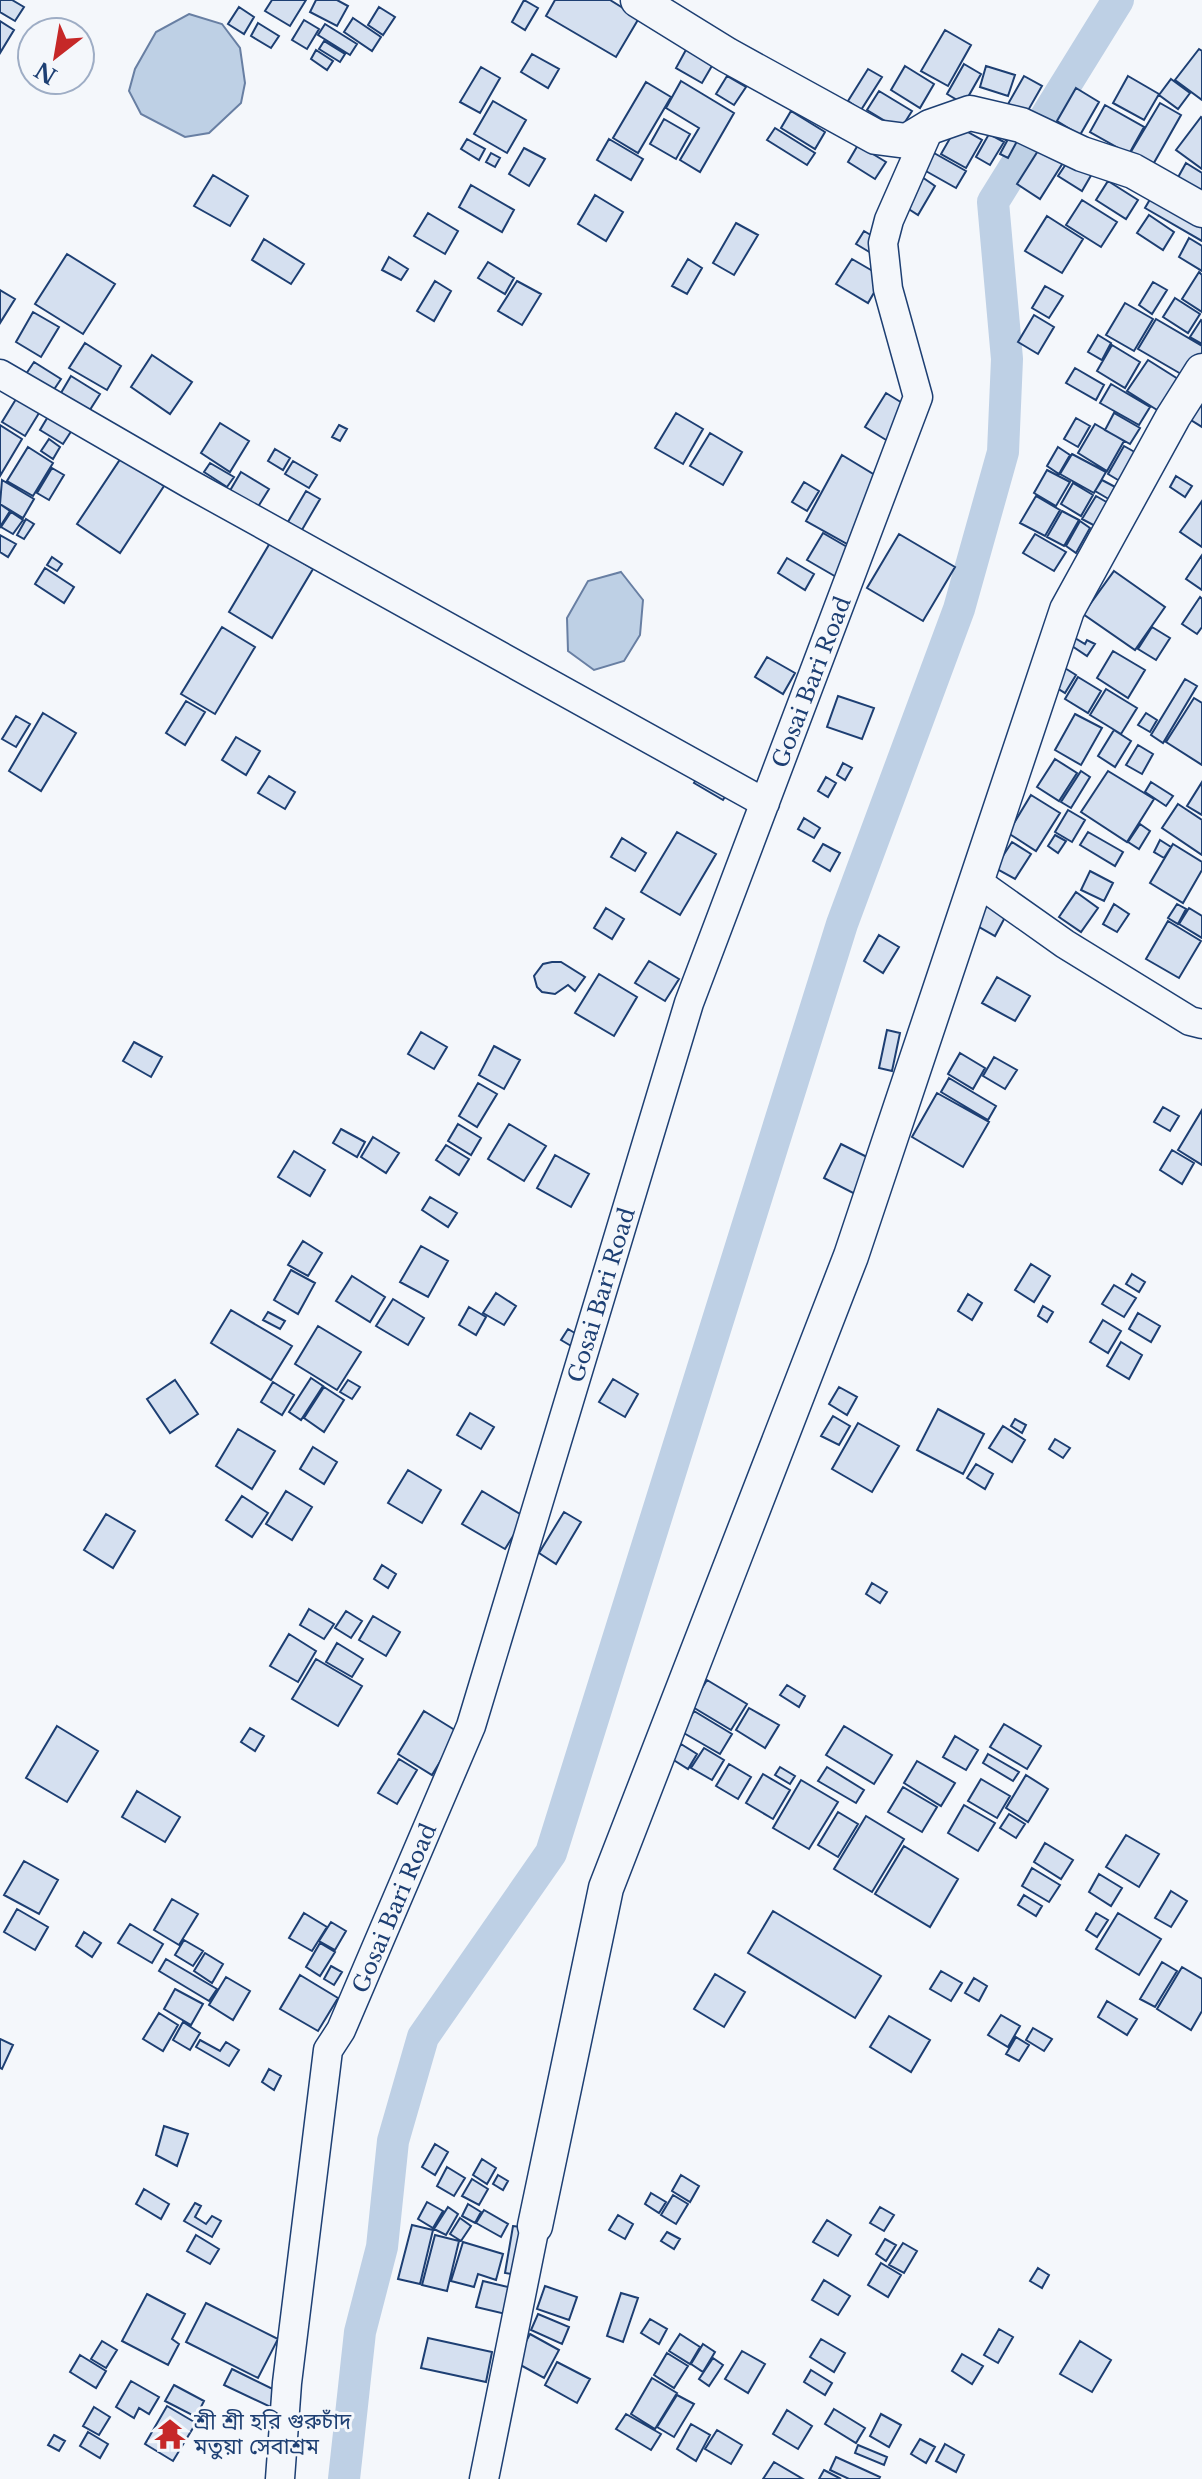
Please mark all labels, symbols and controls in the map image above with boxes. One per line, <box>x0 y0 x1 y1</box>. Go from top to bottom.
north arrow <box>16 16 96 96</box>
text: N <box>30 56 62 90</box>
street label: Gosai Bari Road <box>766 593 857 772</box>
street label: Gosai Bari Road <box>562 1204 641 1386</box>
street label: Gosai Bari Road <box>347 1819 442 1997</box>
place label: শ্রী শ্রী হরি গুরুচাঁদ মতুয়া সেবাশ্রম <box>193 2408 352 2460</box>
temple icon: শ্রী শ্রী হরি গুরুচাঁদ মতুয়া সেবাশ্রম <box>153 2417 187 2451</box>

